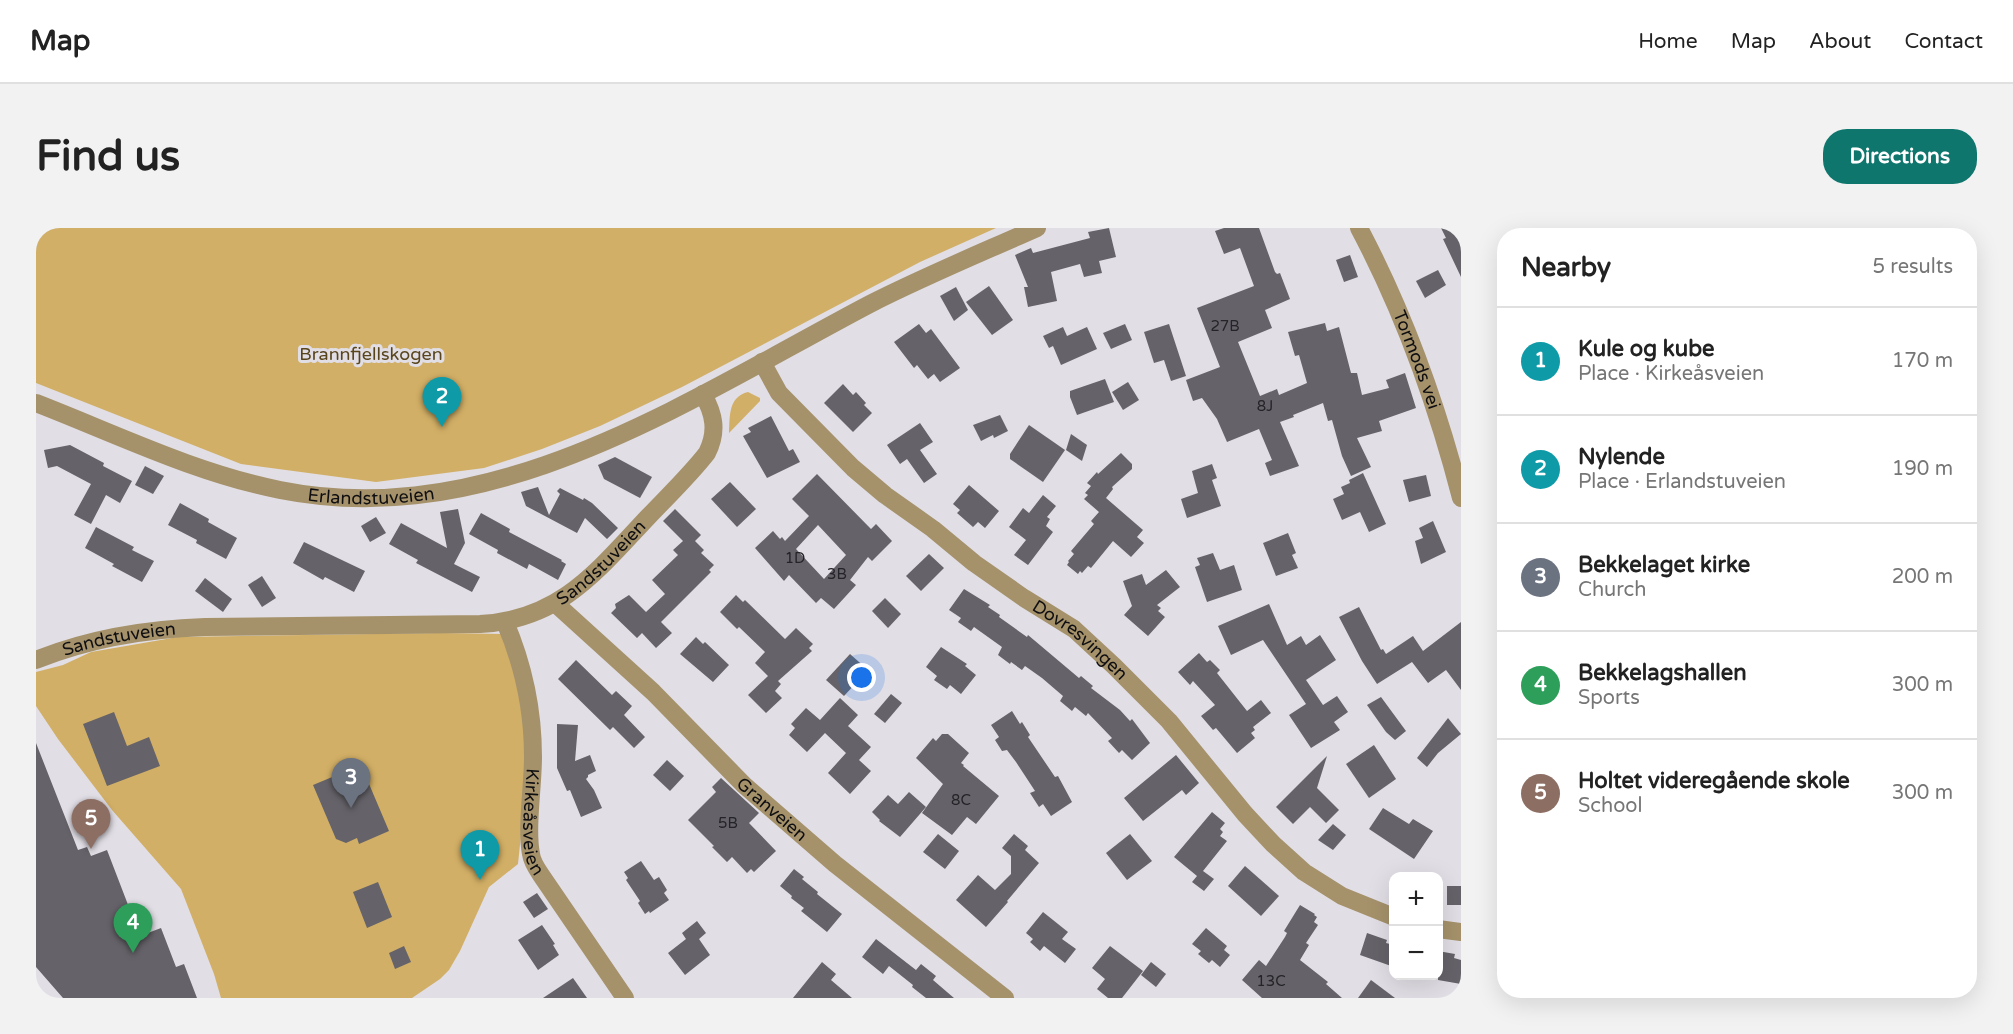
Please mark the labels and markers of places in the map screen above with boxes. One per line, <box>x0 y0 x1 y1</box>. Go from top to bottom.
pin: 2 <box>422 378 462 427</box>
pin: 3 <box>332 758 370 808</box>
pin: 5 <box>72 800 110 849</box>
pin: 1 <box>460 830 500 880</box>
pin: 4 <box>114 904 152 953</box>

